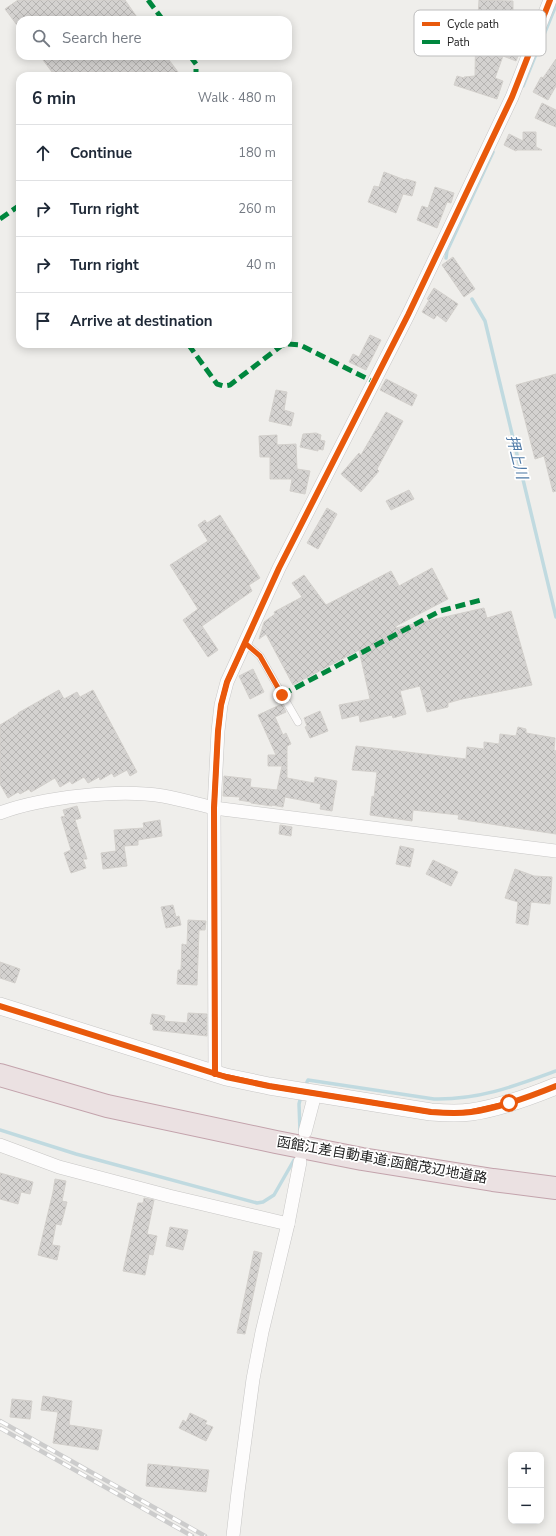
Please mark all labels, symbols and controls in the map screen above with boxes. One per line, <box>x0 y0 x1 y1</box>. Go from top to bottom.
legend <box>414 10 546 56</box>
search box <box>16 16 292 60</box>
text: Cycle path <box>447 17 499 32</box>
icon: search <box>30 27 52 49</box>
text: Search here <box>62 28 142 48</box>
text: Path <box>447 35 470 50</box>
text: 6 min <box>32 87 76 110</box>
text: Walk · 480 m <box>198 89 276 107</box>
icon: ahead <box>32 142 54 164</box>
text: Continue <box>70 143 132 163</box>
text: 180 m <box>238 144 276 162</box>
icon: right <box>32 198 54 220</box>
text: Turn right <box>70 199 139 219</box>
text: 260 m <box>238 200 276 218</box>
icon: right <box>32 254 54 276</box>
text: Turn right <box>70 255 139 275</box>
text: 40 m <box>246 256 276 274</box>
icon: arrive <box>32 310 54 332</box>
text: Arrive at destination <box>70 311 213 331</box>
water label: 押上川 <box>502 433 533 483</box>
route end <box>273 686 291 704</box>
route start <box>500 1094 518 1112</box>
street label: 函館江差自動車道;函館茂辺地道路 <box>275 1132 489 1188</box>
map controls <box>508 1452 544 1524</box>
button: + <box>508 1452 544 1488</box>
button: − <box>508 1488 544 1524</box>

